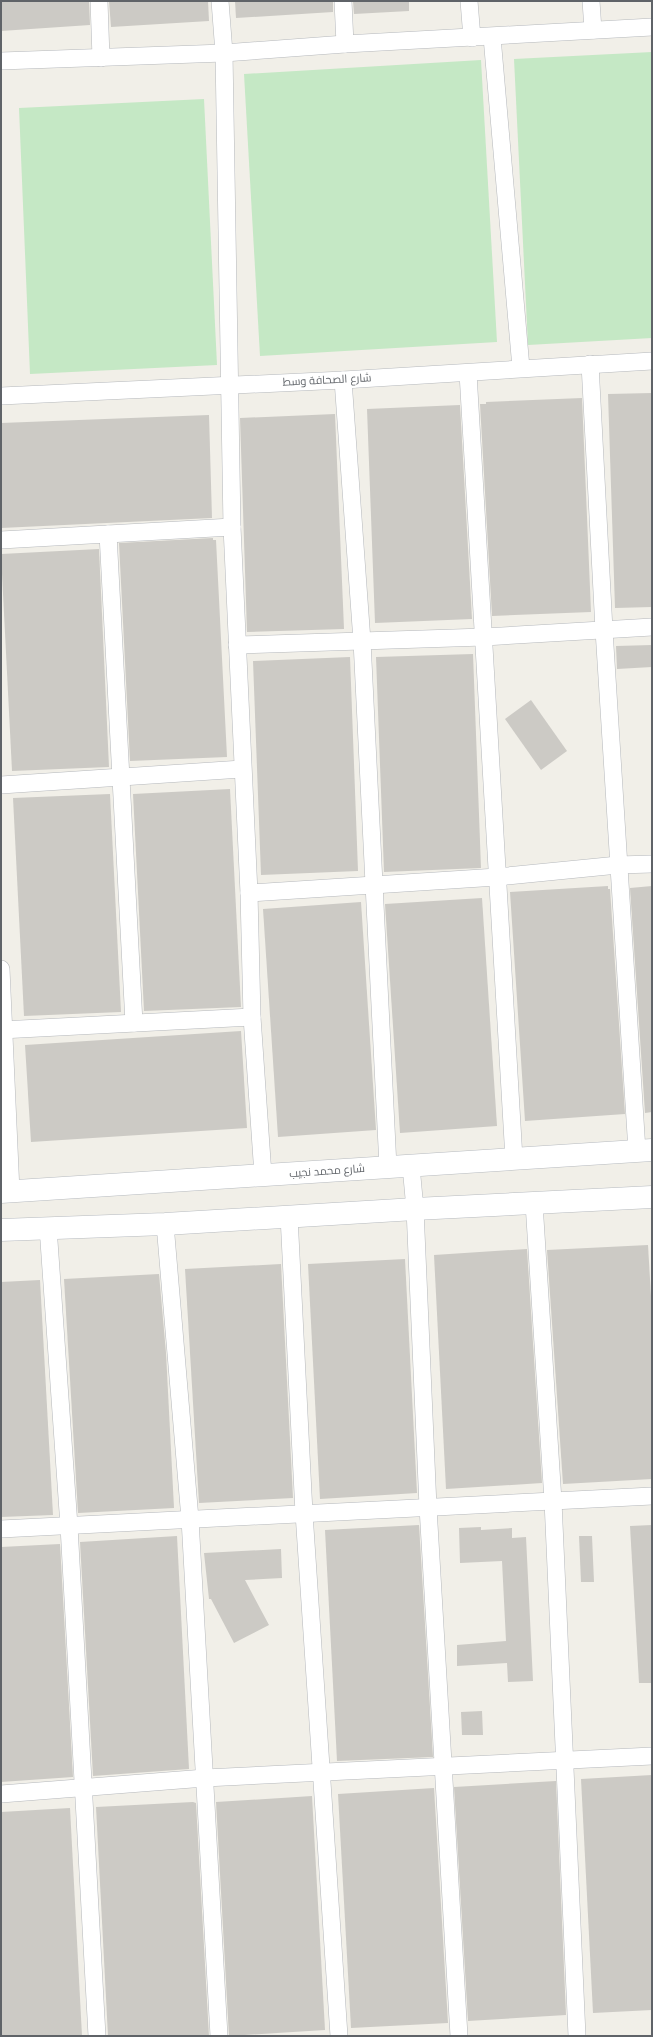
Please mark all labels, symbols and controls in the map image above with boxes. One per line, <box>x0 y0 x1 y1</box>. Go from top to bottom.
street label: شارع الصحافة وسط <box>282 371 372 390</box>
street label: شارع محمد نجيب <box>289 1162 365 1181</box>

